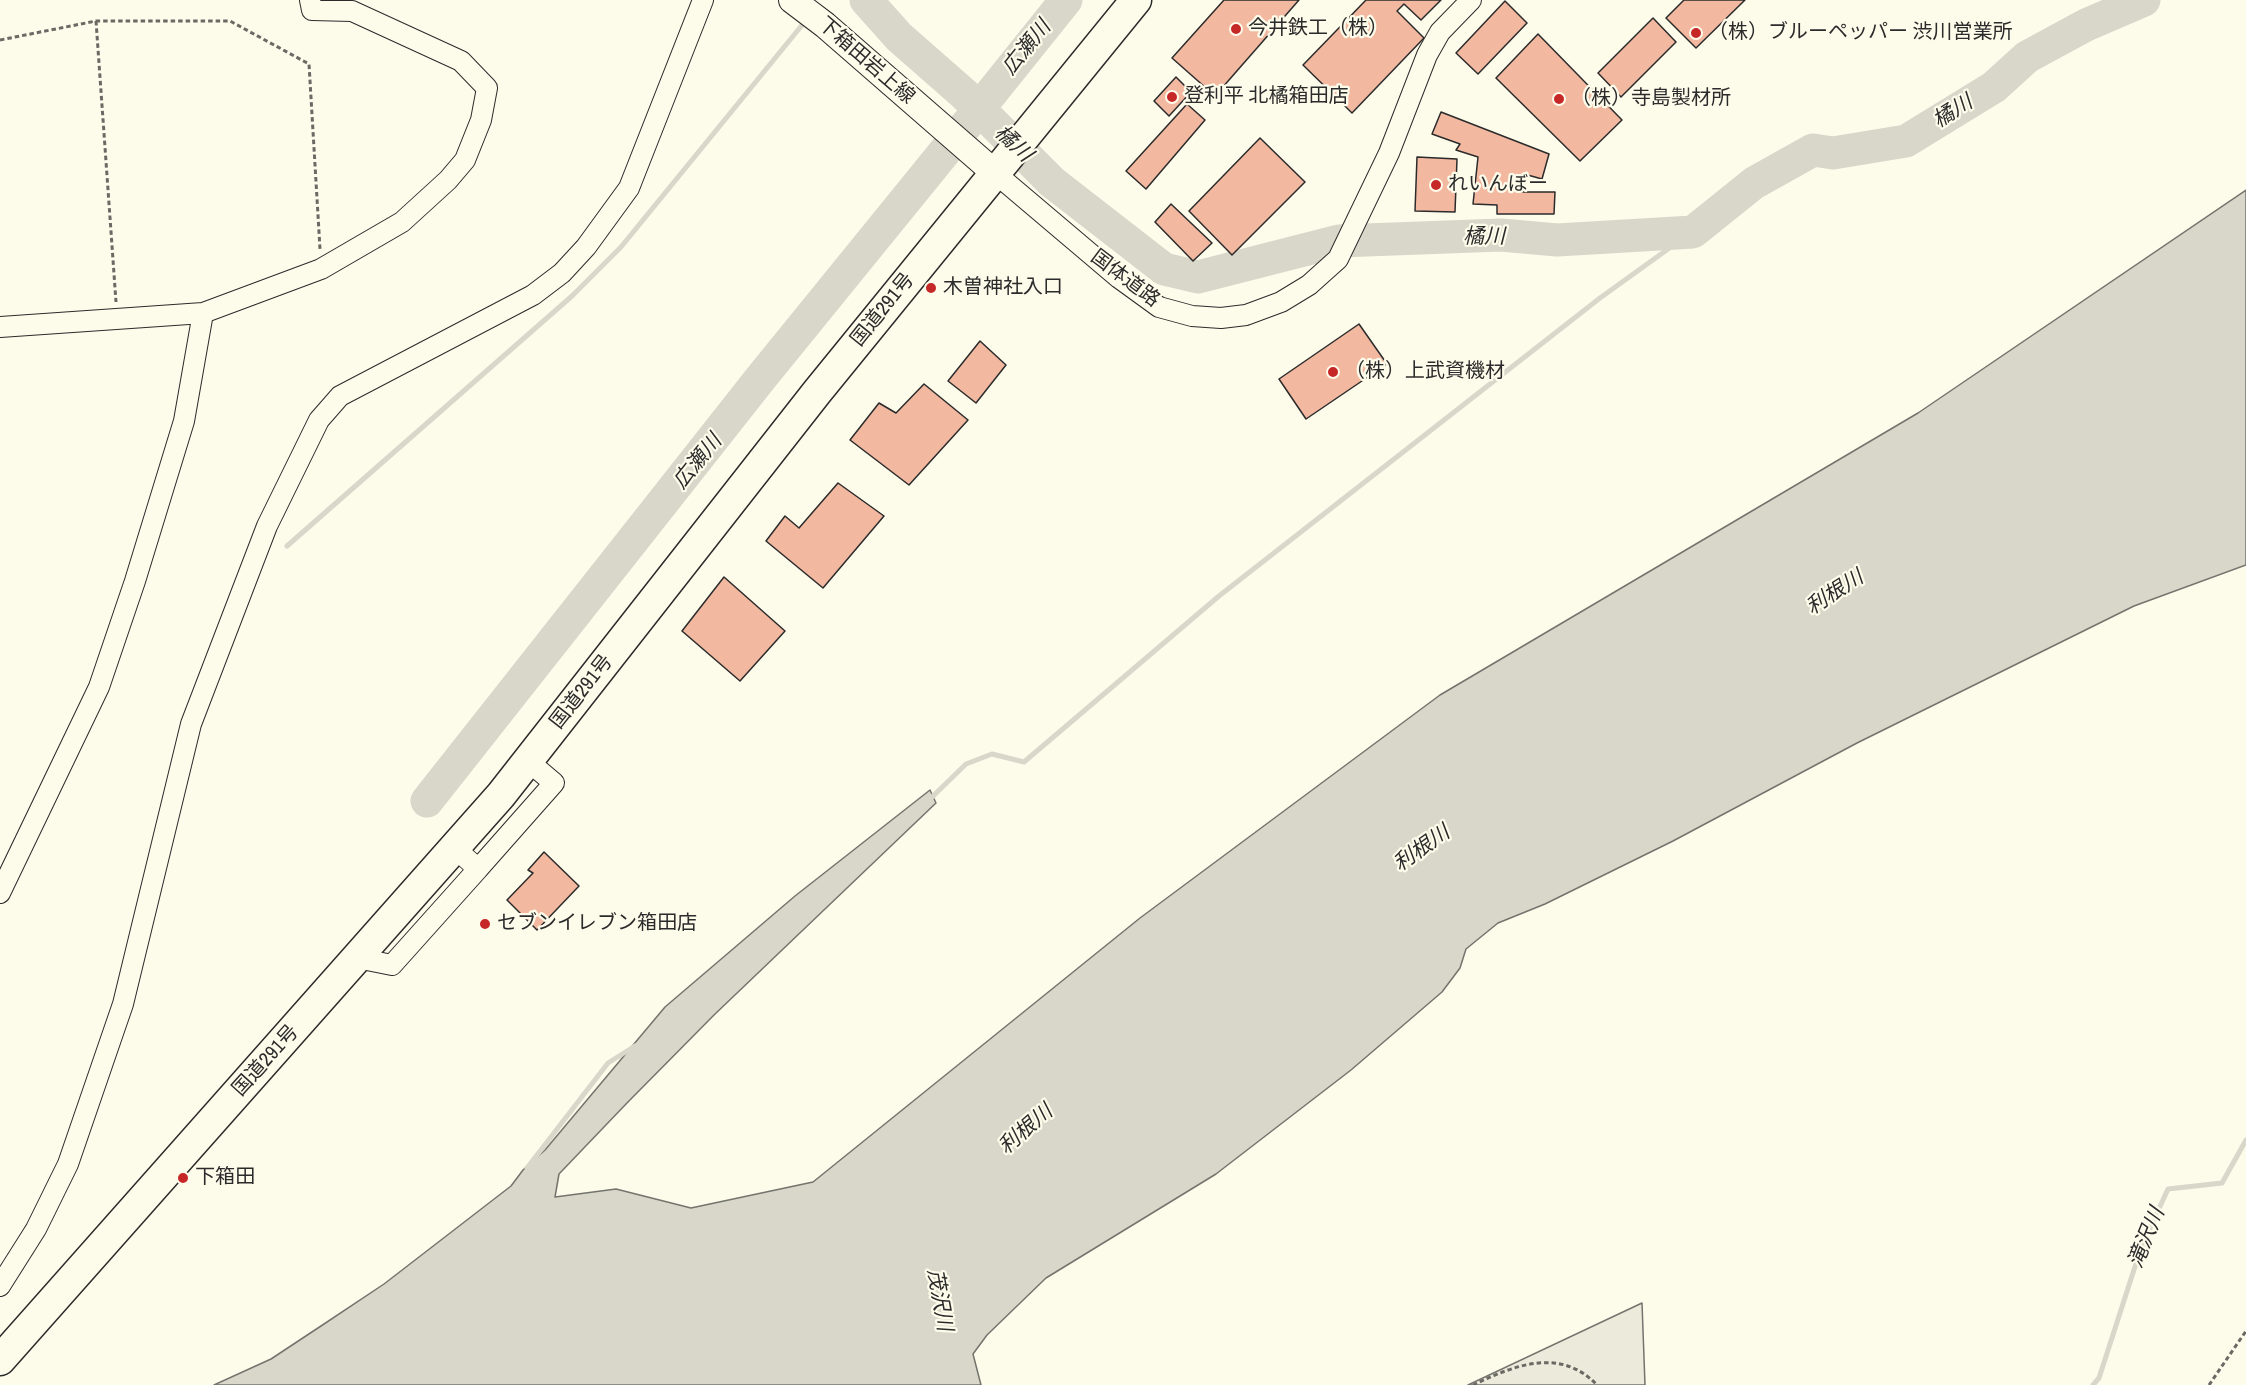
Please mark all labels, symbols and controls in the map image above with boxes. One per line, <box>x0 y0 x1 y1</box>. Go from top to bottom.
street label: 下箱田岩上線 <box>813 13 919 109</box>
water label: 広瀬川 <box>997 16 1057 80</box>
place label: 今井鉄工（株） <box>1248 17 1388 41</box>
place label: （株）ブルーペッパー 渋川営業所 <box>1708 21 2013 45</box>
marker: 今井鉄工（株） <box>1229 22 1243 36</box>
marker: （株）ブルーペッパー 渋川営業所 <box>1689 26 1703 40</box>
place label: 登利平 北橘箱田店 <box>1184 85 1349 109</box>
place label: （株）寺島製材所 <box>1571 87 1731 111</box>
marker: 登利平 北橘箱田店 <box>1165 90 1179 104</box>
water label: 橘川 <box>1929 90 1977 134</box>
marker: （株）寺島製材所 <box>1552 92 1566 106</box>
water label: 橘川 <box>989 120 1037 168</box>
place label: れいんぼー <box>1448 173 1548 197</box>
marker: れいんぼー <box>1429 178 1443 192</box>
water label: 橘川 <box>1463 224 1505 250</box>
street label: 国体道路 <box>1086 245 1164 313</box>
street label: 国道291号 <box>846 269 920 351</box>
place label: 木曽神社入口 <box>943 276 1063 300</box>
marker: 木曽神社入口 <box>924 281 938 295</box>
place label: （株）上武資機材 <box>1345 360 1505 384</box>
marker: （株）上武資機材 <box>1326 365 1340 379</box>
water label: 広瀬川 <box>668 430 728 494</box>
water label: 利根川 <box>1802 565 1868 621</box>
street label: 国道291号 <box>546 650 618 734</box>
water label: 利根川 <box>1389 821 1455 877</box>
place label: セブンイレブン箱田店 <box>497 912 697 936</box>
marker: セブンイレブン箱田店 <box>478 917 492 931</box>
street label: 国道291号 <box>228 1021 304 1101</box>
water label: 利根川 <box>994 1100 1058 1160</box>
place label: 下箱田 <box>195 1166 255 1190</box>
marker: 下箱田 <box>176 1171 190 1185</box>
water label: 滝沢川 <box>2124 1204 2170 1272</box>
water label: 茂沢川 <box>921 1267 957 1333</box>

